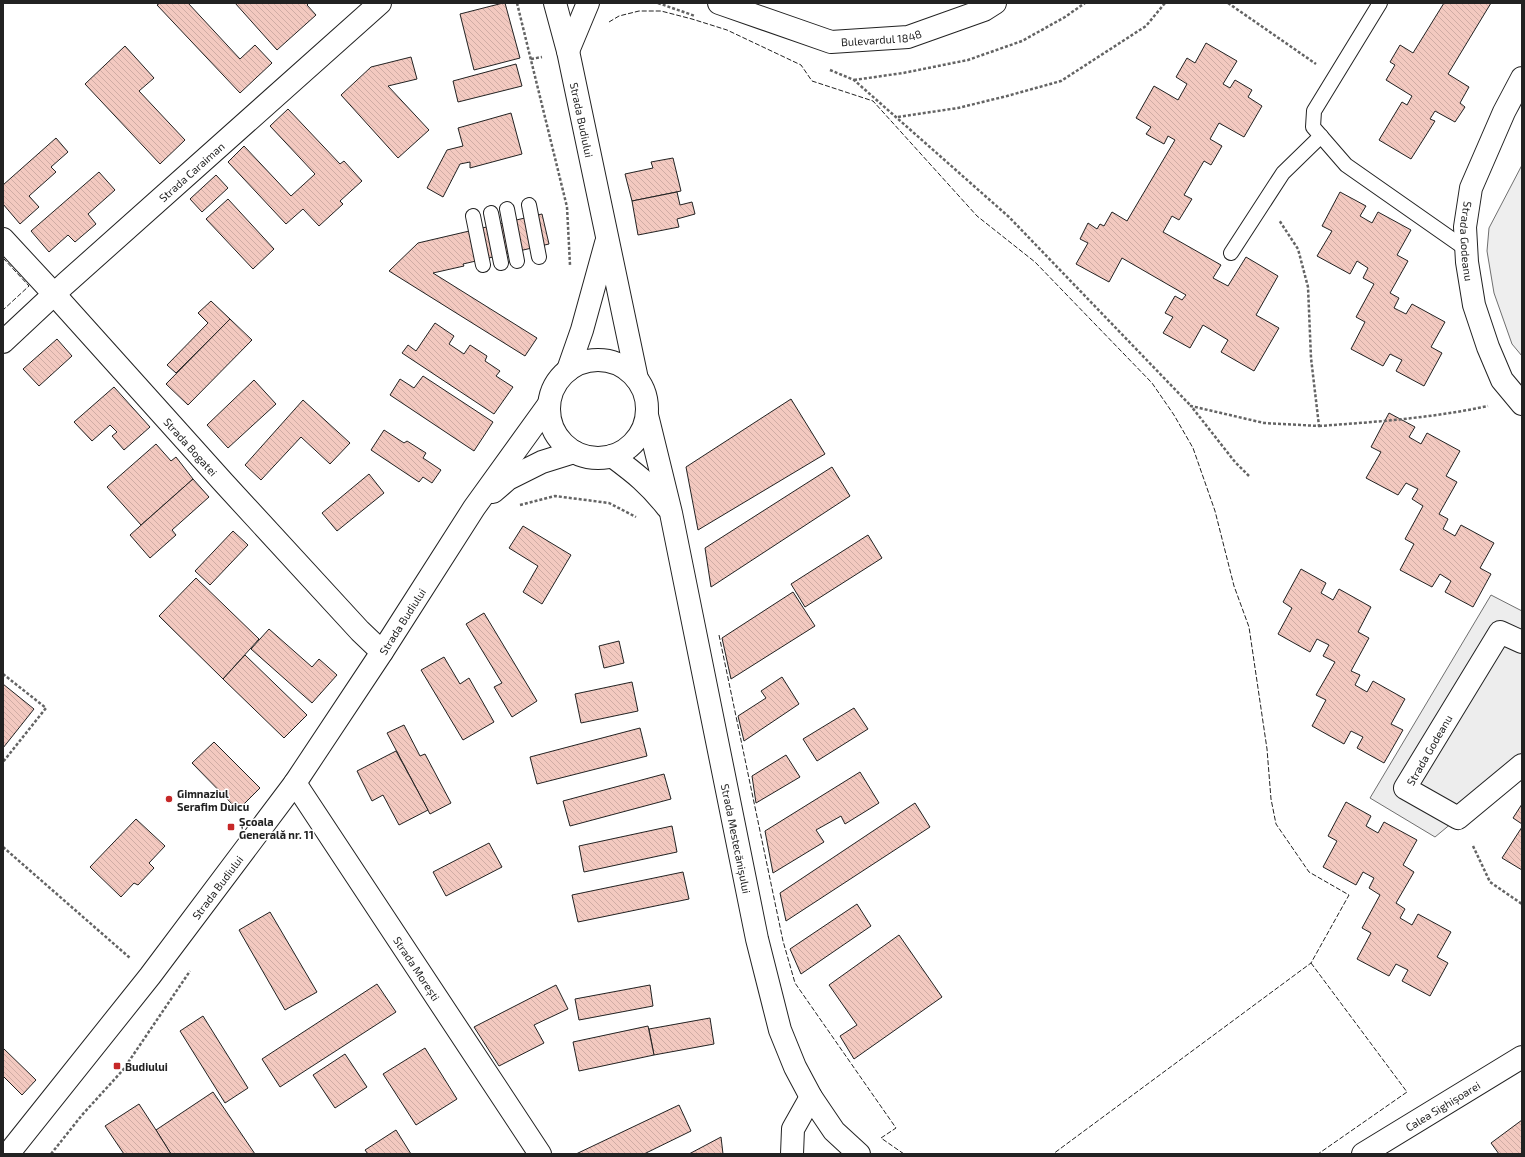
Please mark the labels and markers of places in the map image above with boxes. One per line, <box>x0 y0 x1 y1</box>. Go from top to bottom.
place label: Gimnaziul Serafim Duicu <box>177 787 249 813</box>
marker: Gimnaziul Serafim Duicu <box>164 794 174 804</box>
place label: Școala Generală nr. 11 <box>239 815 314 841</box>
marker: Școala Generală nr. 11 <box>226 822 236 832</box>
place label: Budiului <box>125 1060 168 1073</box>
marker: Budiului <box>112 1061 122 1071</box>

